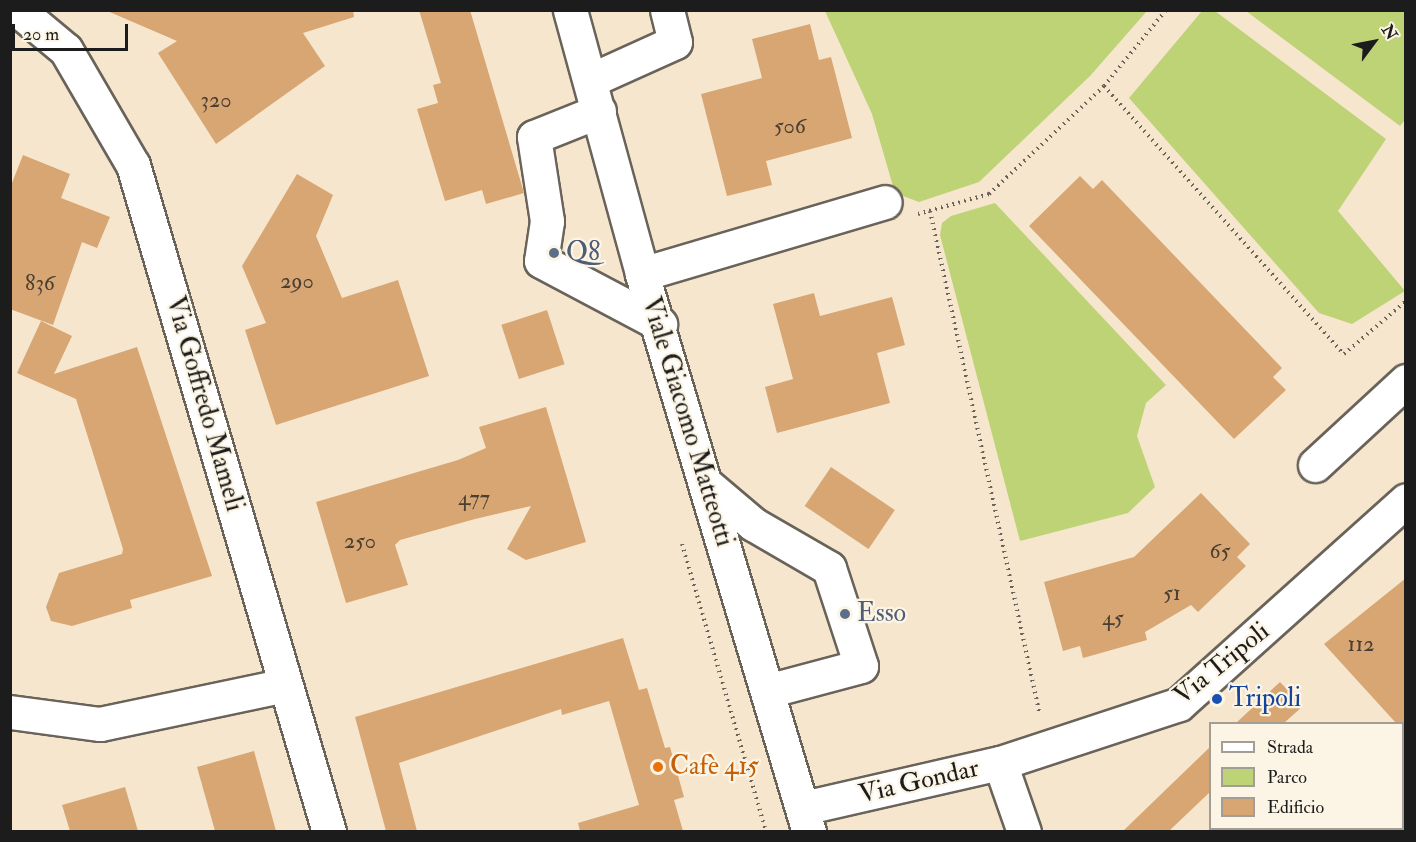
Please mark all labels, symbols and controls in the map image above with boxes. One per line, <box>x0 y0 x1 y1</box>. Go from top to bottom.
scale bar <box>15 12 130 50</box>
north arrow <box>1344 12 1404 72</box>
text: N <box>1377 21 1402 44</box>
text: 20 m <box>23 23 59 46</box>
house number: 320 <box>201 88 231 114</box>
house number: 506 <box>774 114 806 140</box>
place label: Q8 <box>566 237 600 269</box>
marker: Q8 <box>547 246 561 260</box>
house number: 290 <box>280 269 314 295</box>
house number: 836 <box>25 271 55 297</box>
street label: Via Goffredo Mameli <box>158 293 250 515</box>
street label: Viale Giacomo Matteotti <box>634 294 740 550</box>
house number: 477 <box>458 486 490 512</box>
house number: 250 <box>344 529 376 555</box>
house number: 65 <box>1210 539 1230 565</box>
house number: 51 <box>1163 581 1181 607</box>
place label: Esso <box>857 598 906 630</box>
house number: 45 <box>1102 606 1124 632</box>
marker: Esso <box>838 607 852 621</box>
street label: Via Tripoli <box>1168 616 1276 712</box>
house number: 112 <box>1348 632 1374 658</box>
place label: Tripoli <box>1229 683 1301 715</box>
marker: Tripoli <box>1210 692 1224 706</box>
legend <box>1209 722 1404 830</box>
text: Strada <box>1267 736 1313 759</box>
place label: Cafè 415 <box>670 751 759 783</box>
street label: Via Gondar <box>856 753 982 811</box>
marker: Cafè 415 <box>651 760 665 774</box>
text: Parco <box>1267 766 1307 789</box>
text: Edificio <box>1267 796 1324 819</box>

